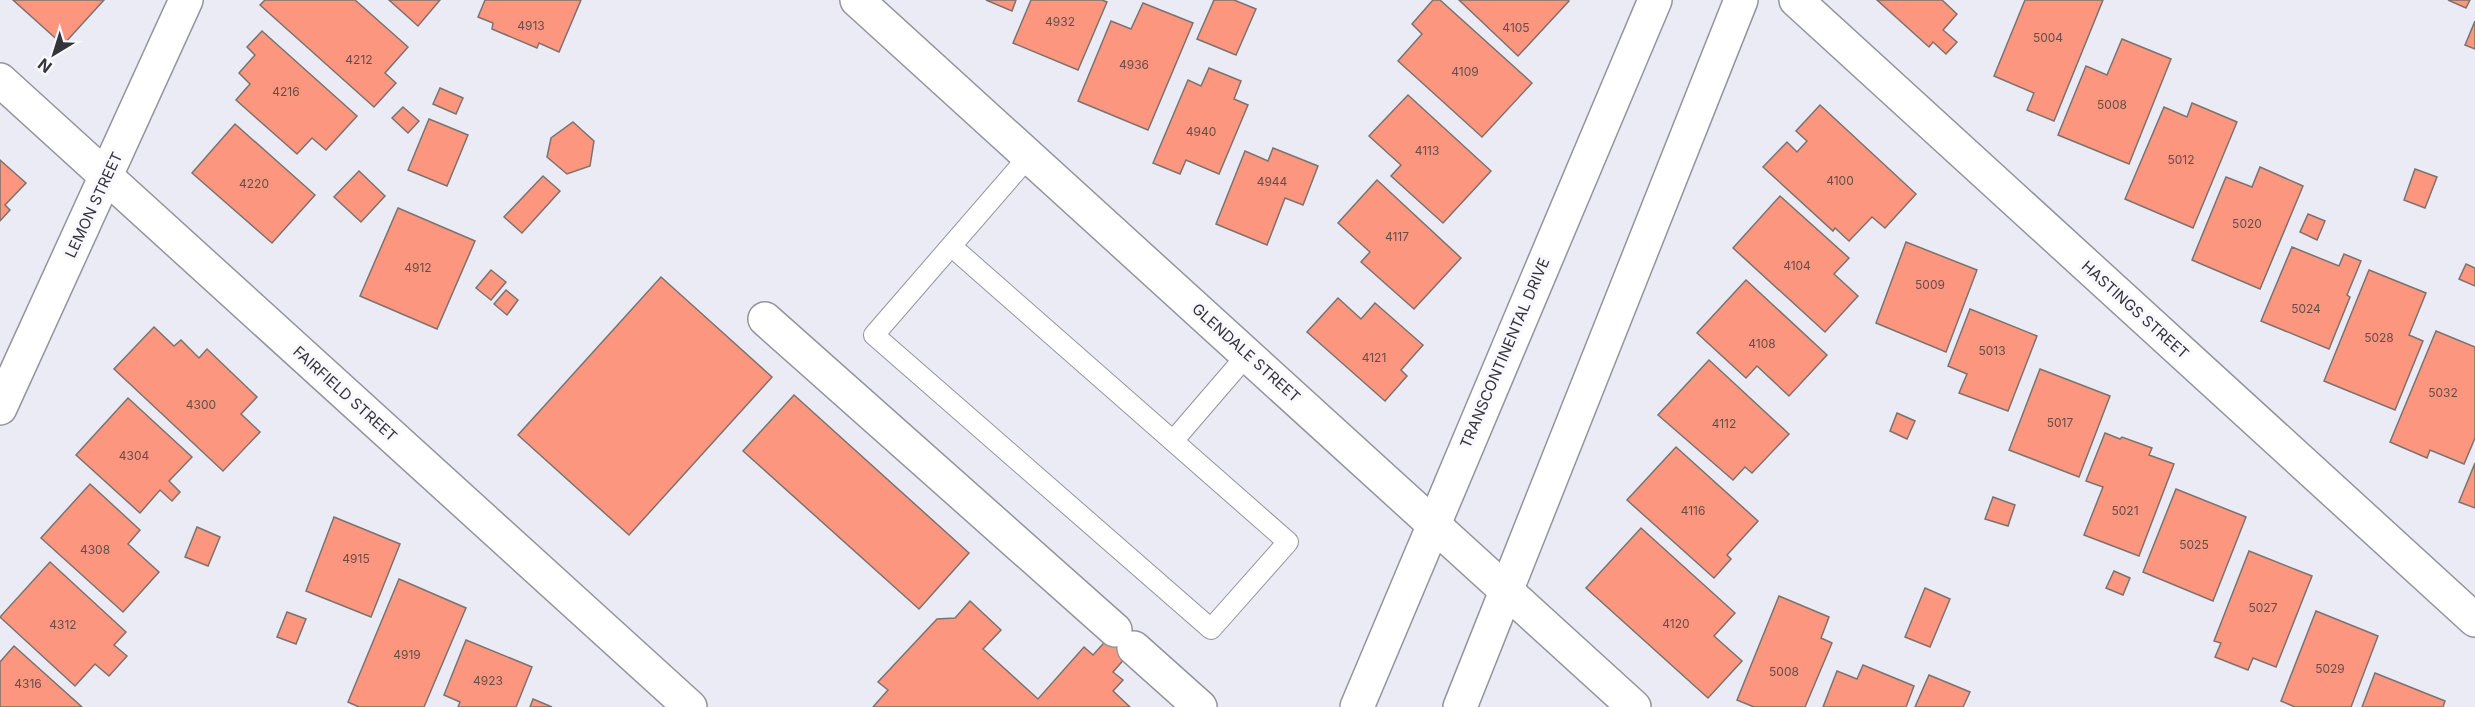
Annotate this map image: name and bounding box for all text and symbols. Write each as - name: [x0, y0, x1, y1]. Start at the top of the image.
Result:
- house number: 4932: [1045, 14, 1075, 29]
- house number: 4913: [517, 18, 545, 33]
- house number: 4105: [1502, 20, 1530, 35]
- north arrow: [24, 24, 84, 84]
- house number: 5004: [2033, 30, 2063, 45]
- house number: 4212: [345, 52, 373, 67]
- text: N: [34, 54, 56, 77]
- house number: 4936: [1119, 57, 1149, 72]
- house number: 4109: [1451, 64, 1479, 79]
- house number: 4216: [272, 84, 300, 99]
- house number: 5008: [2097, 97, 2127, 112]
- house number: 4940: [1186, 124, 1216, 139]
- house number: 4113: [1415, 143, 1439, 158]
- street label: LEMON STREET: [61, 149, 126, 261]
- house number: 5012: [2167, 152, 2195, 167]
- house number: 4100: [1826, 173, 1854, 188]
- house number: 4944: [1257, 174, 1288, 189]
- house number: 4220: [239, 176, 269, 191]
- house number: 5020: [2232, 216, 2262, 231]
- house number: 4117: [1385, 229, 1409, 244]
- street label: TRANSCONTINENTAL DRIVE: [1456, 255, 1553, 451]
- street label: HASTINGS STREET: [2078, 256, 2193, 363]
- house number: 4104: [1783, 258, 1811, 273]
- house number: 4912: [404, 260, 432, 275]
- house number: 5009: [1915, 277, 1945, 292]
- street label: GLENDALE STREET: [1188, 299, 1304, 406]
- house number: 5024: [2291, 301, 2321, 316]
- house number: 5028: [2364, 330, 2394, 345]
- house number: 4108: [1748, 336, 1776, 351]
- street label: FAIRFIELD STREET: [289, 342, 401, 445]
- house number: 5013: [1978, 343, 2006, 358]
- house number: 4121: [1362, 350, 1386, 365]
- house number: 5032: [2428, 385, 2458, 400]
- house number: 4300: [186, 397, 216, 412]
- house number: 5017: [2047, 415, 2073, 430]
- house number: 4112: [1712, 416, 1736, 431]
- house number: 4304: [119, 448, 149, 463]
- house number: 4116: [1681, 503, 1705, 518]
- house number: 5021: [2111, 503, 2139, 518]
- house number: 5025: [2179, 537, 2209, 552]
- house number: 4308: [80, 542, 110, 557]
- house number: 4915: [342, 551, 370, 566]
- house number: 5027: [2249, 600, 2278, 615]
- house number: 4120: [1662, 616, 1690, 631]
- house number: 4312: [49, 617, 77, 632]
- house number: 4919: [393, 647, 421, 662]
- house number: 5029: [2315, 661, 2345, 676]
- house number: 5008: [1769, 664, 1799, 679]
- house number: 4923: [473, 673, 503, 688]
- house number: 4316: [14, 676, 42, 691]

